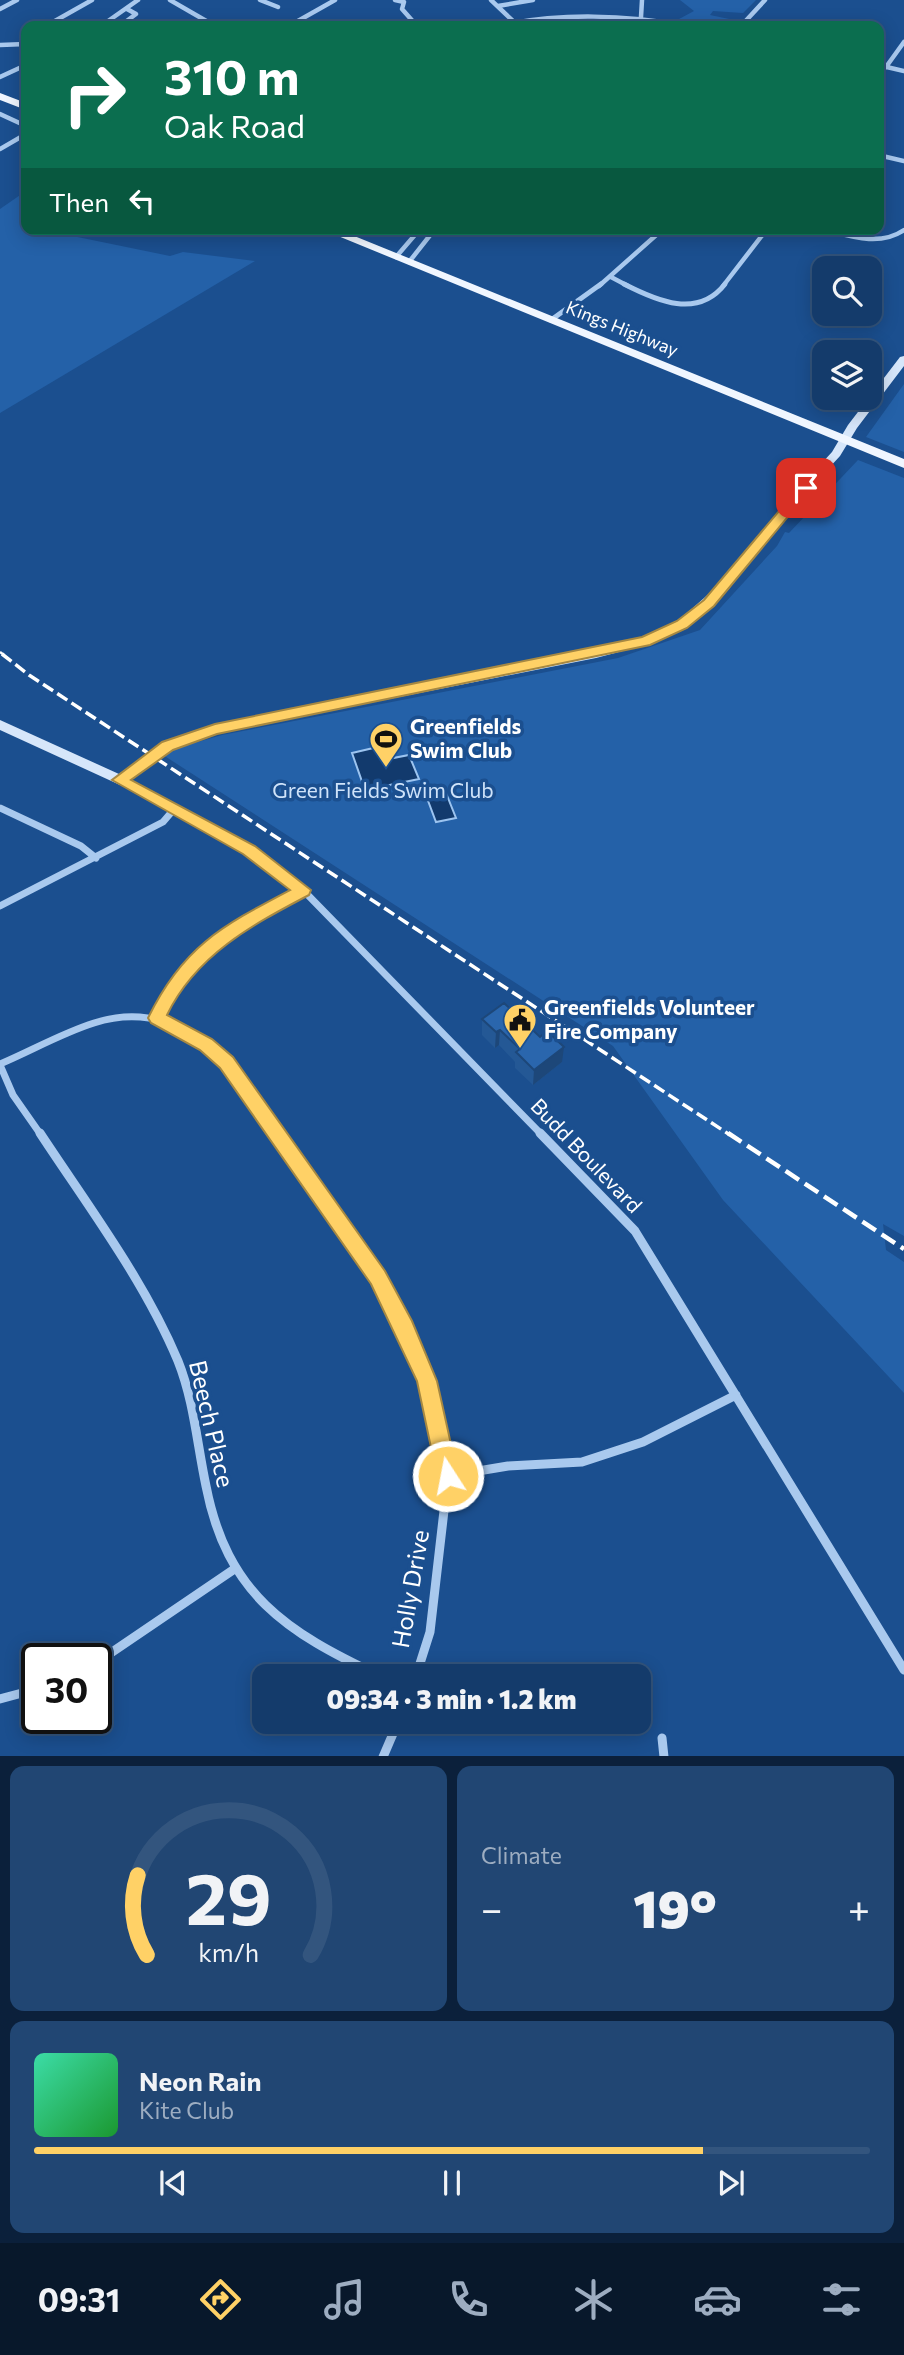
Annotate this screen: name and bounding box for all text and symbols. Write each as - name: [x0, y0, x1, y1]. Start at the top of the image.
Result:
- text: 310 m: [164, 45, 299, 105]
- icon: right: [49, 49, 140, 140]
- text: Oak Road: [164, 105, 305, 145]
- icon: left: [123, 182, 161, 220]
- text: Then: [49, 186, 109, 217]
- map controls: [812, 256, 882, 410]
- button: search: [812, 256, 882, 326]
- street label: Kings Highway: [563, 296, 682, 361]
- button: layers: [812, 340, 882, 410]
- pin: [776, 458, 836, 518]
- icon: arrive: [787, 469, 825, 507]
- place label: Greenfields Swim Club: [410, 713, 521, 762]
- sports icon: Greenfields Swim Club: [367, 720, 405, 769]
- park label: Green Fields Swim Club: [272, 777, 494, 802]
- place label: Greenfields Volunteer Fire Company: [544, 994, 755, 1043]
- public building icon: Greenfields Volunteer Fire Company: [501, 1001, 539, 1050]
- street label: Budd Boulevard: [526, 1093, 648, 1217]
- street label: Beech Place: [184, 1357, 241, 1490]
- position arrow: [411, 1439, 485, 1513]
- street label: Holly Drive: [385, 1527, 434, 1650]
- speed limit sign: 30: [21, 1643, 112, 1734]
- text: 09:34 · 3 min · 1.2 km: [327, 1683, 576, 1714]
- text: Climate: [481, 1841, 562, 1869]
- text: 29: [186, 1851, 271, 1940]
- text: 19°: [633, 1875, 717, 1939]
- text: −: [481, 1884, 503, 1931]
- text: +: [848, 1884, 870, 1931]
- text: km/h: [198, 1936, 259, 1966]
- text: Neon Rain: [139, 2065, 262, 2096]
- text: Kite Club: [139, 2096, 234, 2124]
- icon: previous: [154, 2164, 192, 2202]
- icon: pause: [433, 2164, 471, 2202]
- icon: next: [712, 2164, 750, 2202]
- icon: directions: [196, 2275, 245, 2324]
- icon: music: [320, 2275, 369, 2324]
- icon: phone: [444, 2275, 493, 2324]
- icon: climate: [569, 2275, 618, 2324]
- icon: car: [693, 2275, 742, 2324]
- icon: filters: [817, 2275, 866, 2324]
- text: 09:31: [38, 2279, 120, 2319]

